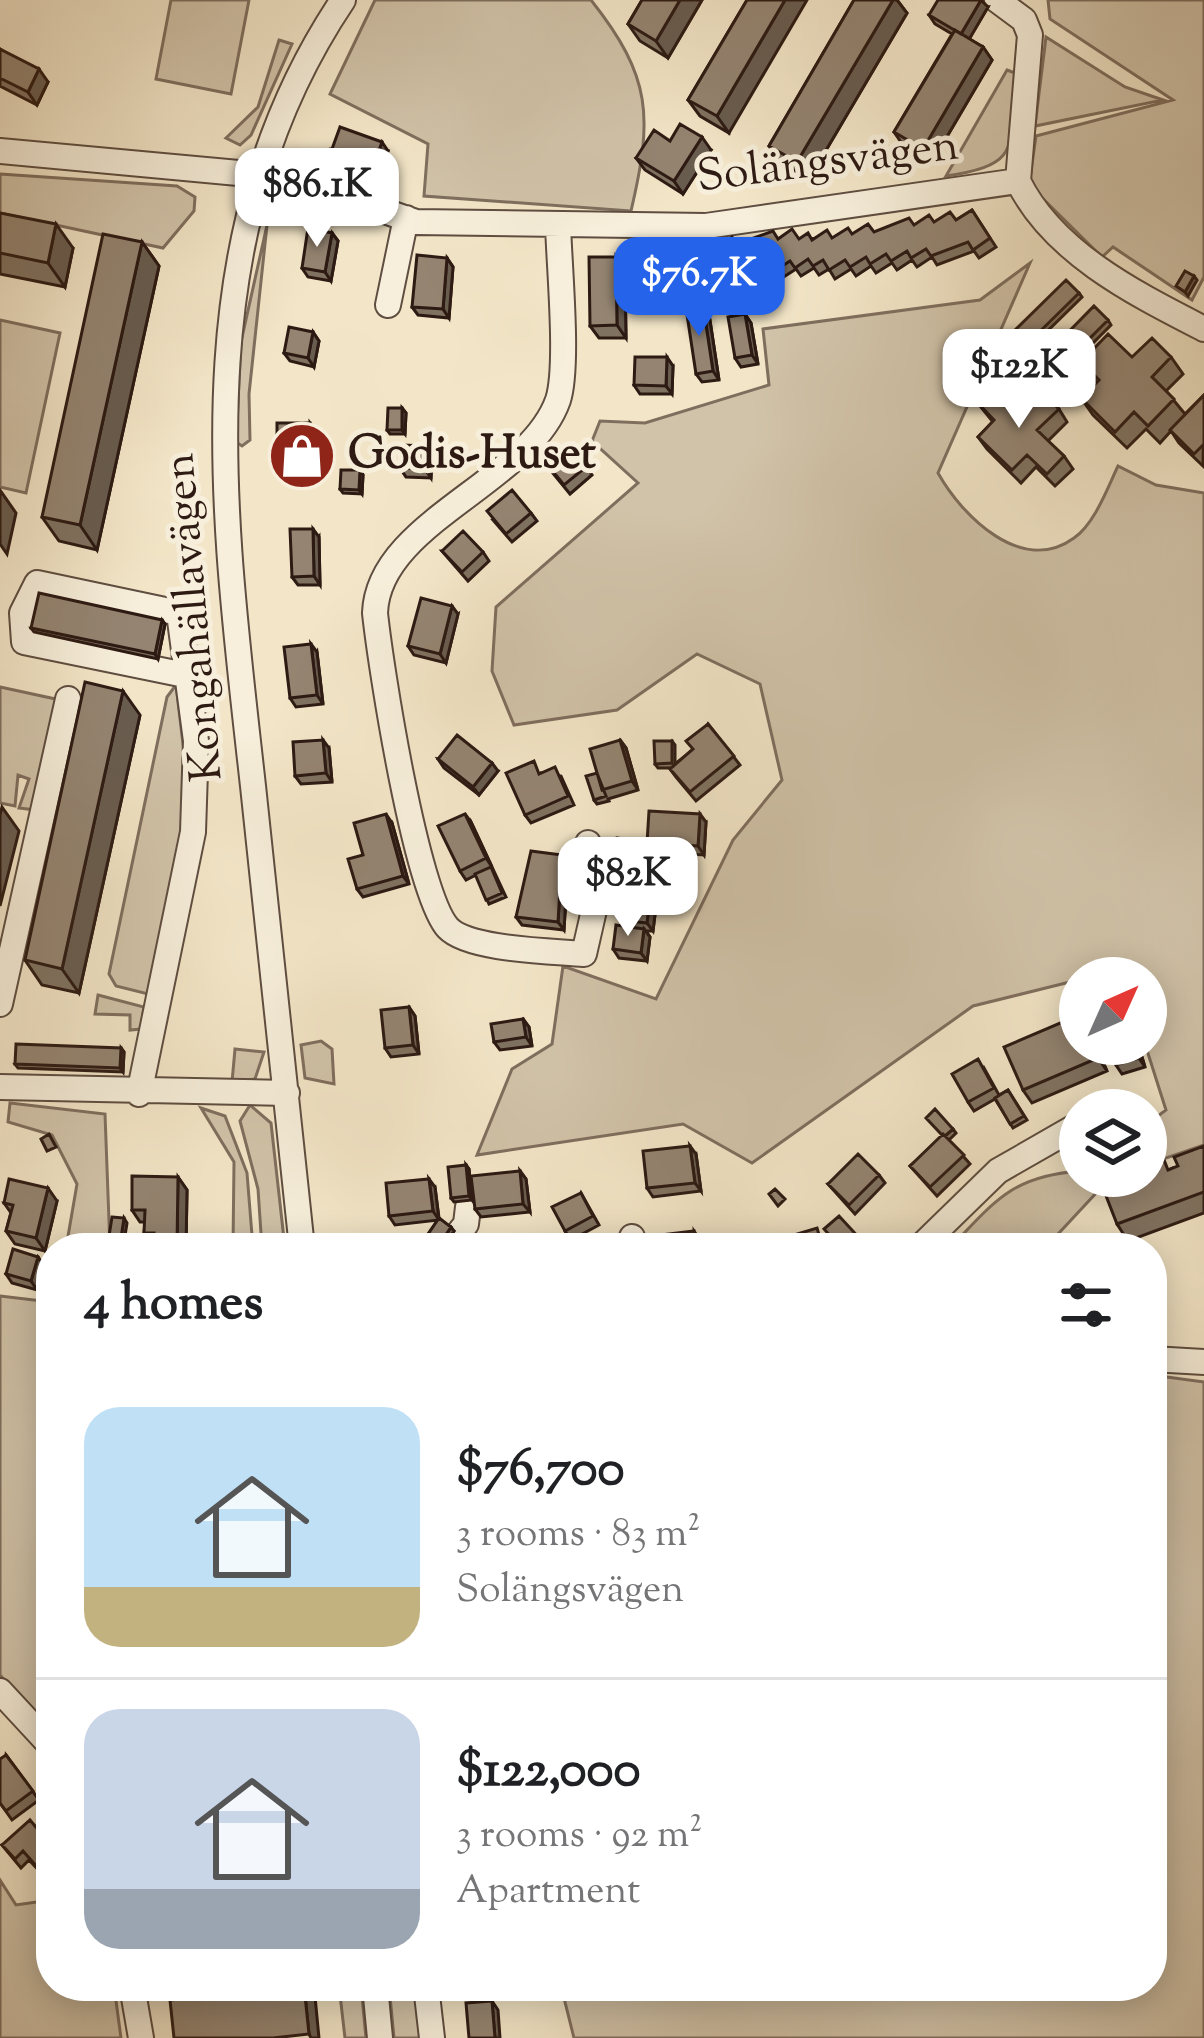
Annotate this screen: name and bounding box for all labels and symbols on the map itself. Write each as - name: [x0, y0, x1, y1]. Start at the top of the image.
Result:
- street label: Solängsvägen: [693, 116, 963, 212]
- pin: $86.1K: [219, 148, 415, 250]
- pin: $76.7K: [601, 237, 797, 339]
- pin: $122K: [935, 329, 1103, 431]
- shop icon: Godis-Huset: [267, 421, 337, 491]
- place label: Godis-Huset: [348, 424, 597, 489]
- street label: Kongahällavägen: [149, 450, 243, 784]
- pin: $82K: [557, 837, 699, 939]
- north arrow: [1059, 957, 1167, 1065]

